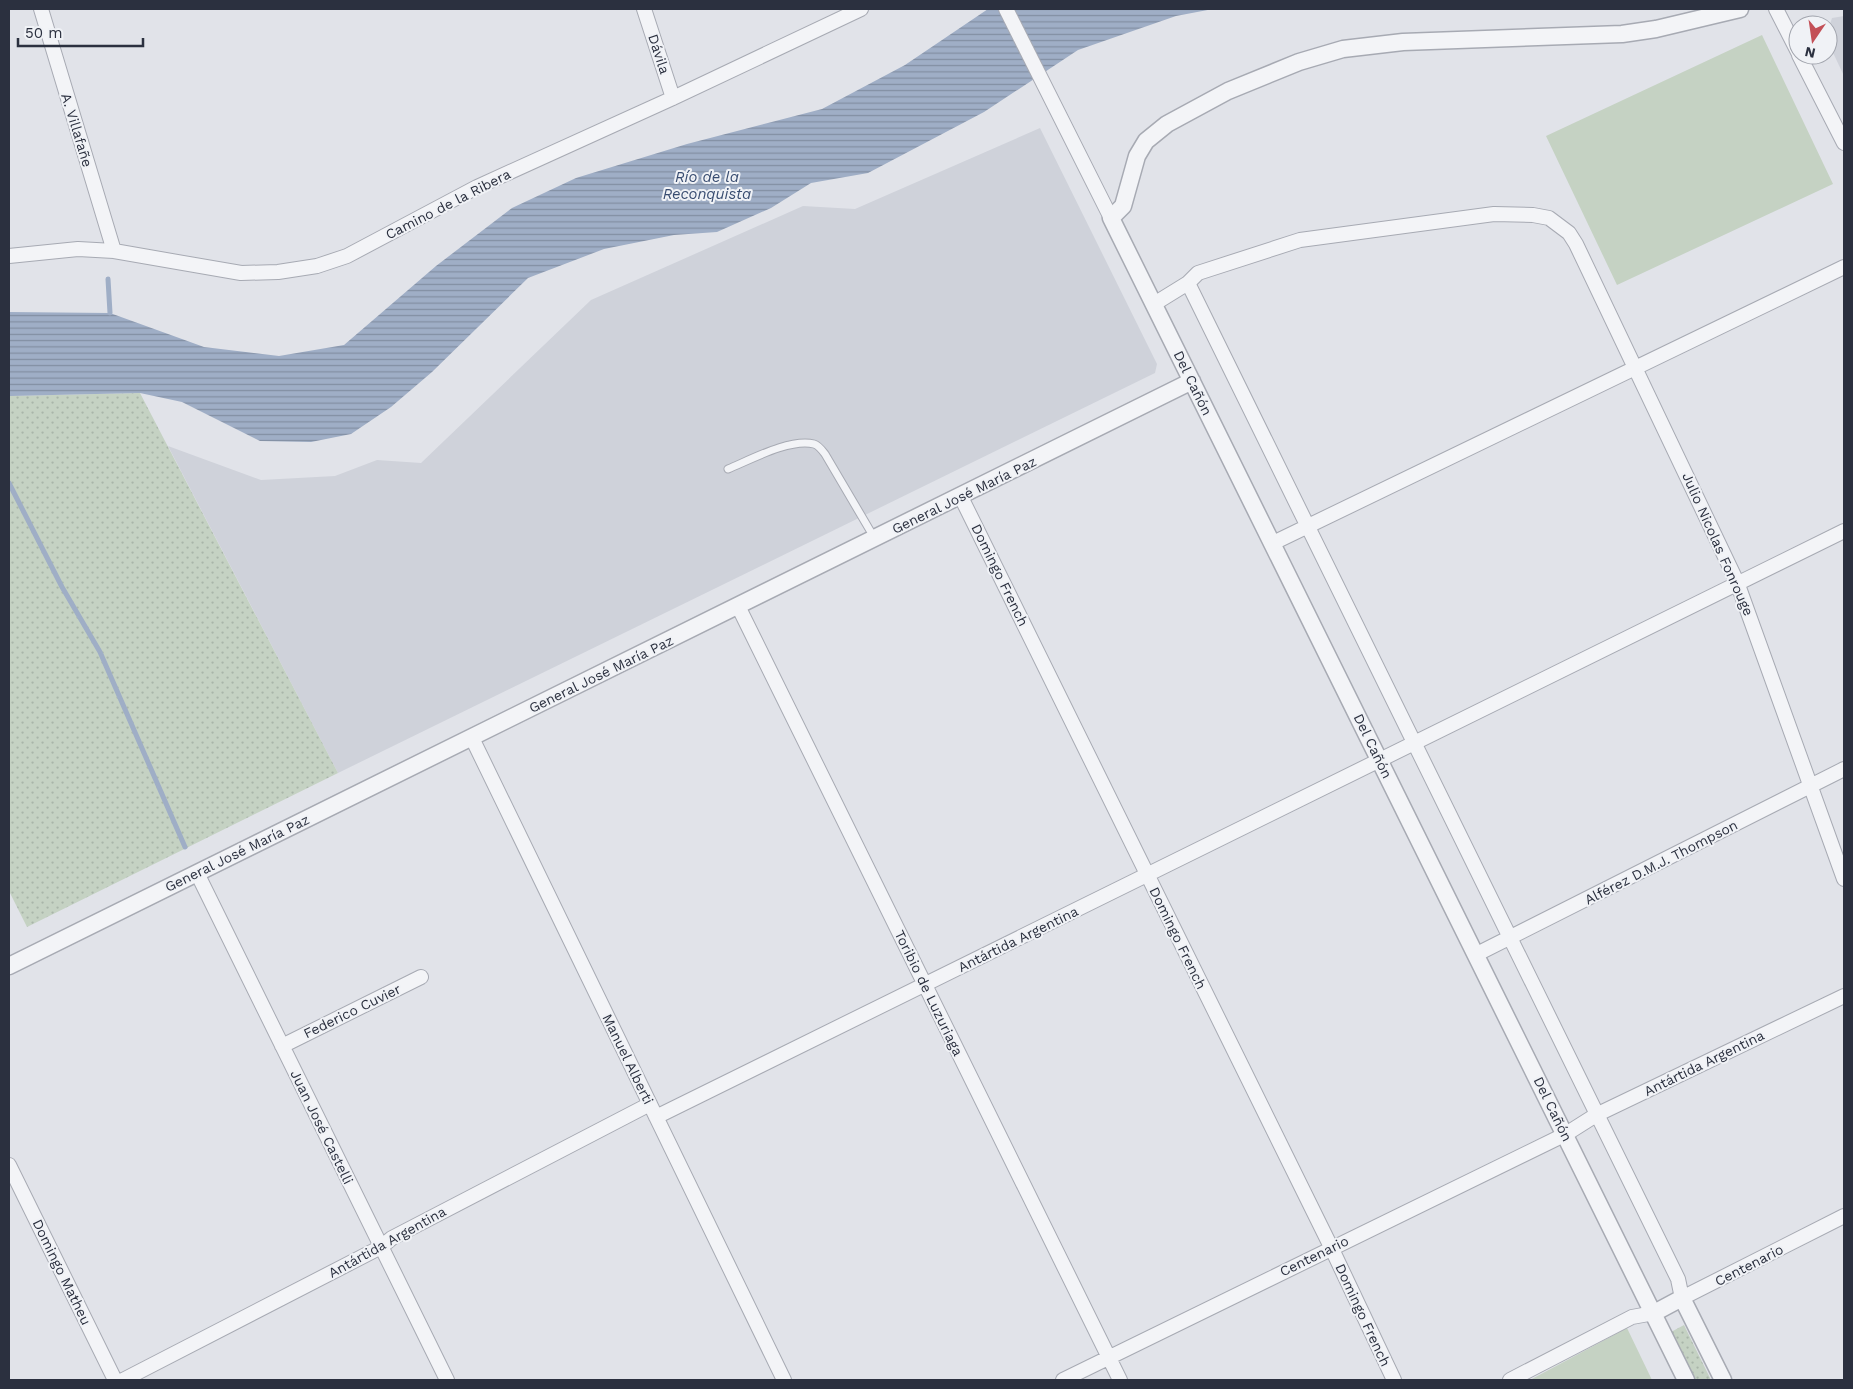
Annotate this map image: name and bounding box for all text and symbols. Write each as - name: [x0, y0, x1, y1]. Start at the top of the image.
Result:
- scale bar: [18, 15, 142, 47]
- north arrow: [1788, 15, 1838, 65]
- text: 50 m: [25, 24, 62, 42]
- street label: Dávila: [645, 32, 673, 76]
- text: N: [1803, 44, 1817, 62]
- street label: A. Villafañe: [58, 91, 96, 169]
- street label: Camino de la Ribera: [383, 166, 513, 242]
- water label: Río de la Reconquista: [663, 168, 751, 203]
- street label: Del Cañón: [1170, 348, 1216, 418]
- street label: General José María Paz: [889, 453, 1039, 537]
- street label: Julio Nicolas Fonrouge: [1679, 470, 1757, 618]
- street label: Domingo French: [968, 521, 1032, 629]
- street label: General José María Paz: [526, 632, 676, 716]
- street label: Del Cañón: [1350, 711, 1396, 781]
- street label: General José María Paz: [162, 811, 312, 895]
- street label: Alférez D.M.J. Thompson: [1582, 816, 1740, 908]
- street label: Domingo French: [1146, 884, 1210, 992]
- street label: Antártida Argentina: [955, 903, 1081, 975]
- street label: Toribio de Luzuriaga: [892, 928, 966, 1058]
- street label: Federico Cuvier: [301, 980, 403, 1041]
- street label: Manuel Alberti: [599, 1011, 657, 1107]
- street label: Antártida Argentina: [1641, 1027, 1767, 1099]
- street label: Juan José Castelli: [287, 1067, 357, 1187]
- street label: Del Cañón: [1530, 1074, 1576, 1144]
- street label: Antártida Argentina: [325, 1203, 449, 1281]
- street label: Domingo Matheu: [29, 1217, 95, 1327]
- street label: Centenario: [1277, 1232, 1351, 1280]
- street label: Centenario: [1712, 1241, 1786, 1289]
- street label: Domingo French: [1332, 1261, 1394, 1369]

